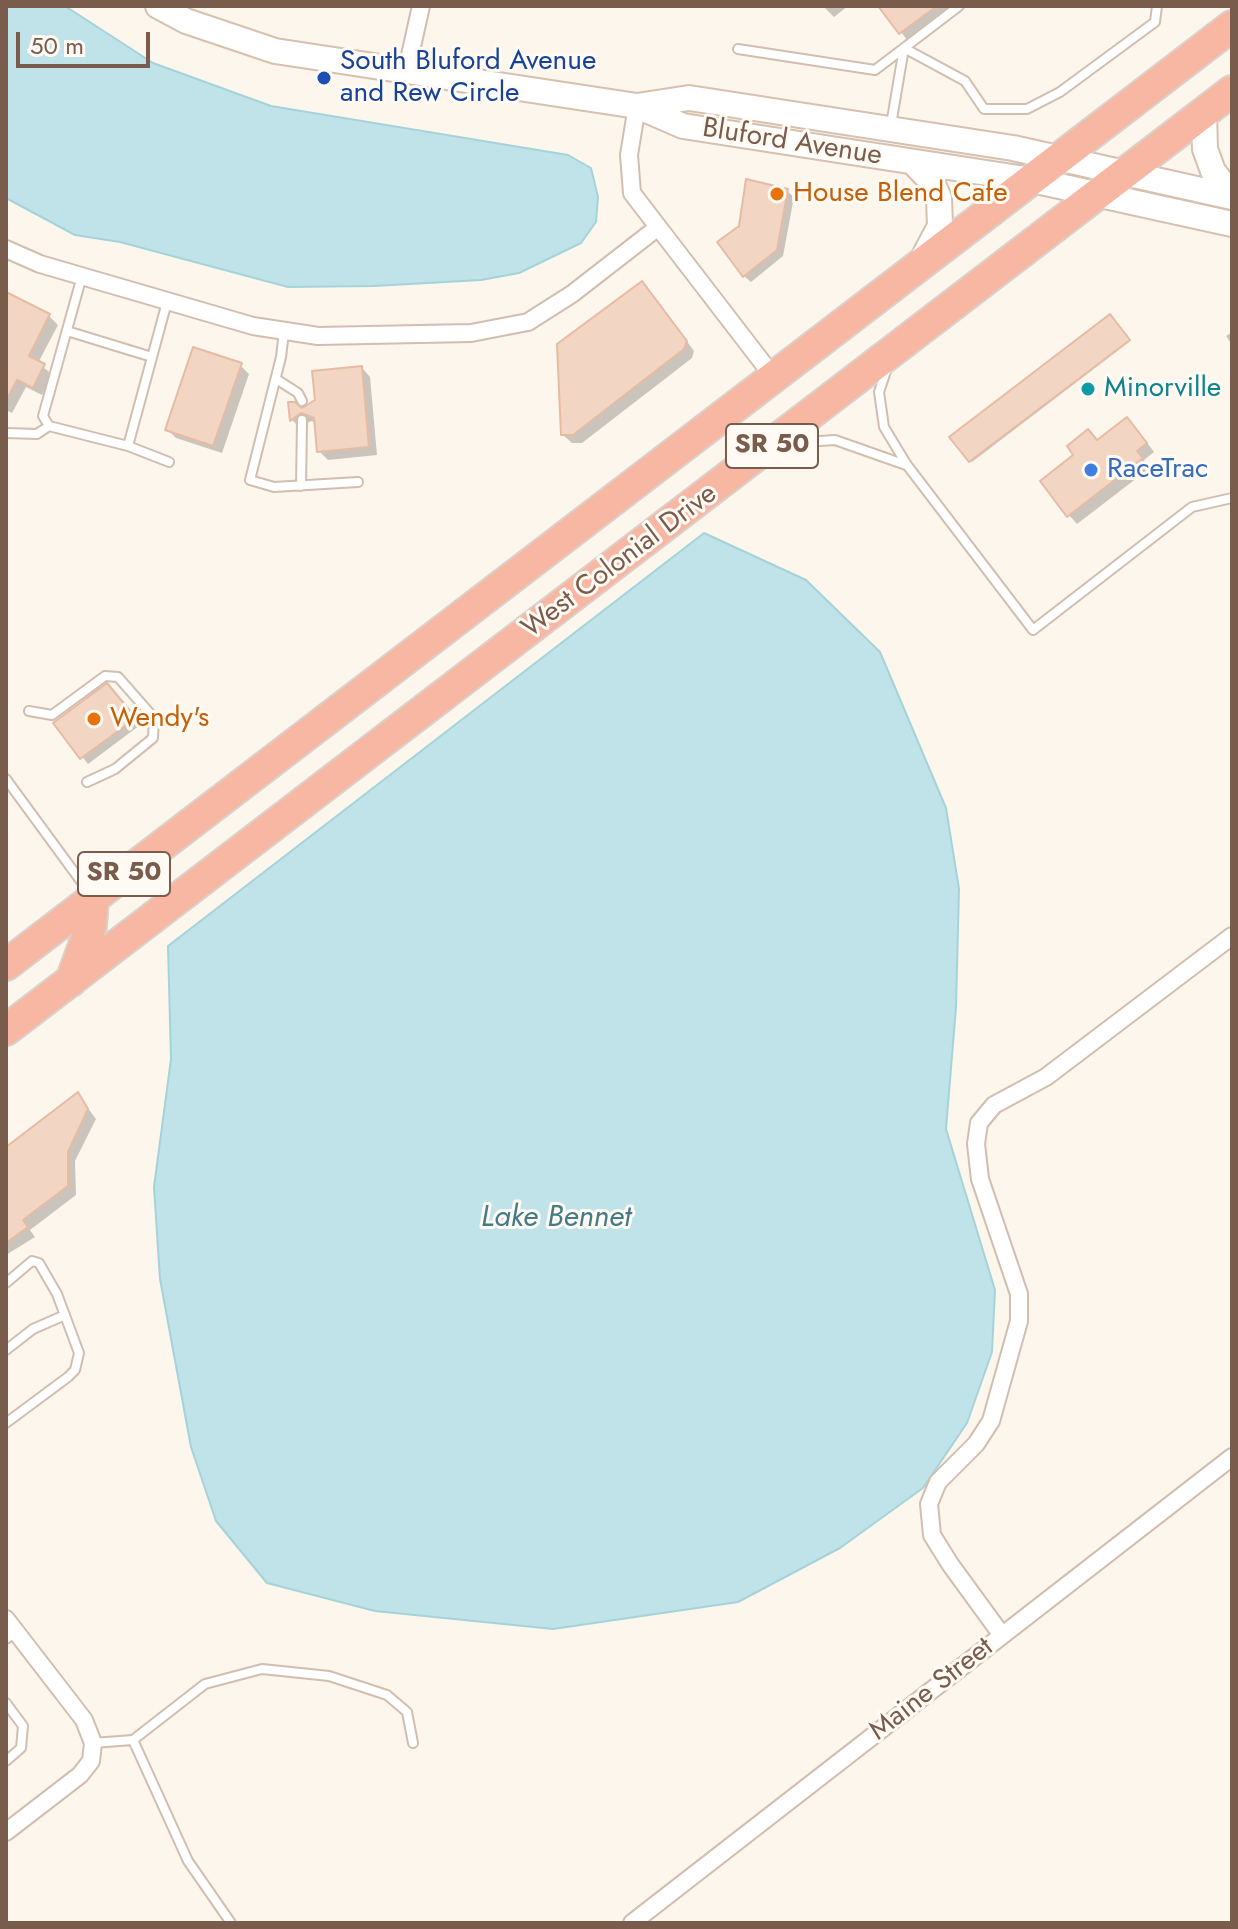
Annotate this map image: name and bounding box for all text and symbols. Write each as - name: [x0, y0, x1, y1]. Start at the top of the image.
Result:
- scale bar: [20, 16, 154, 66]
- text: 50 m: [30, 28, 84, 63]
- place label: South Bluford Avenue and Rew Circle: [340, 45, 596, 111]
- marker: South Bluford Avenue and Rew Circle: [315, 69, 333, 87]
- street label: Bluford Avenue: [700, 112, 884, 174]
- place label: House Blend Cafe: [793, 177, 1008, 211]
- marker: House Blend Cafe: [768, 185, 786, 203]
- place label: Minorville: [1104, 372, 1221, 406]
- marker: Minorville: [1079, 380, 1097, 398]
- road number: SR 50: [726, 424, 818, 468]
- place label: RaceTrac: [1107, 453, 1208, 487]
- marker: RaceTrac: [1082, 461, 1100, 479]
- street label: West Colonial Drive: [516, 478, 724, 646]
- place label: Wendy's: [110, 702, 209, 736]
- marker: Wendy's: [85, 710, 103, 728]
- road number: SR 50: [78, 852, 170, 896]
- water label: Lake Bennet: [481, 1201, 631, 1237]
- street label: Maine Street: [863, 1631, 1001, 1749]

